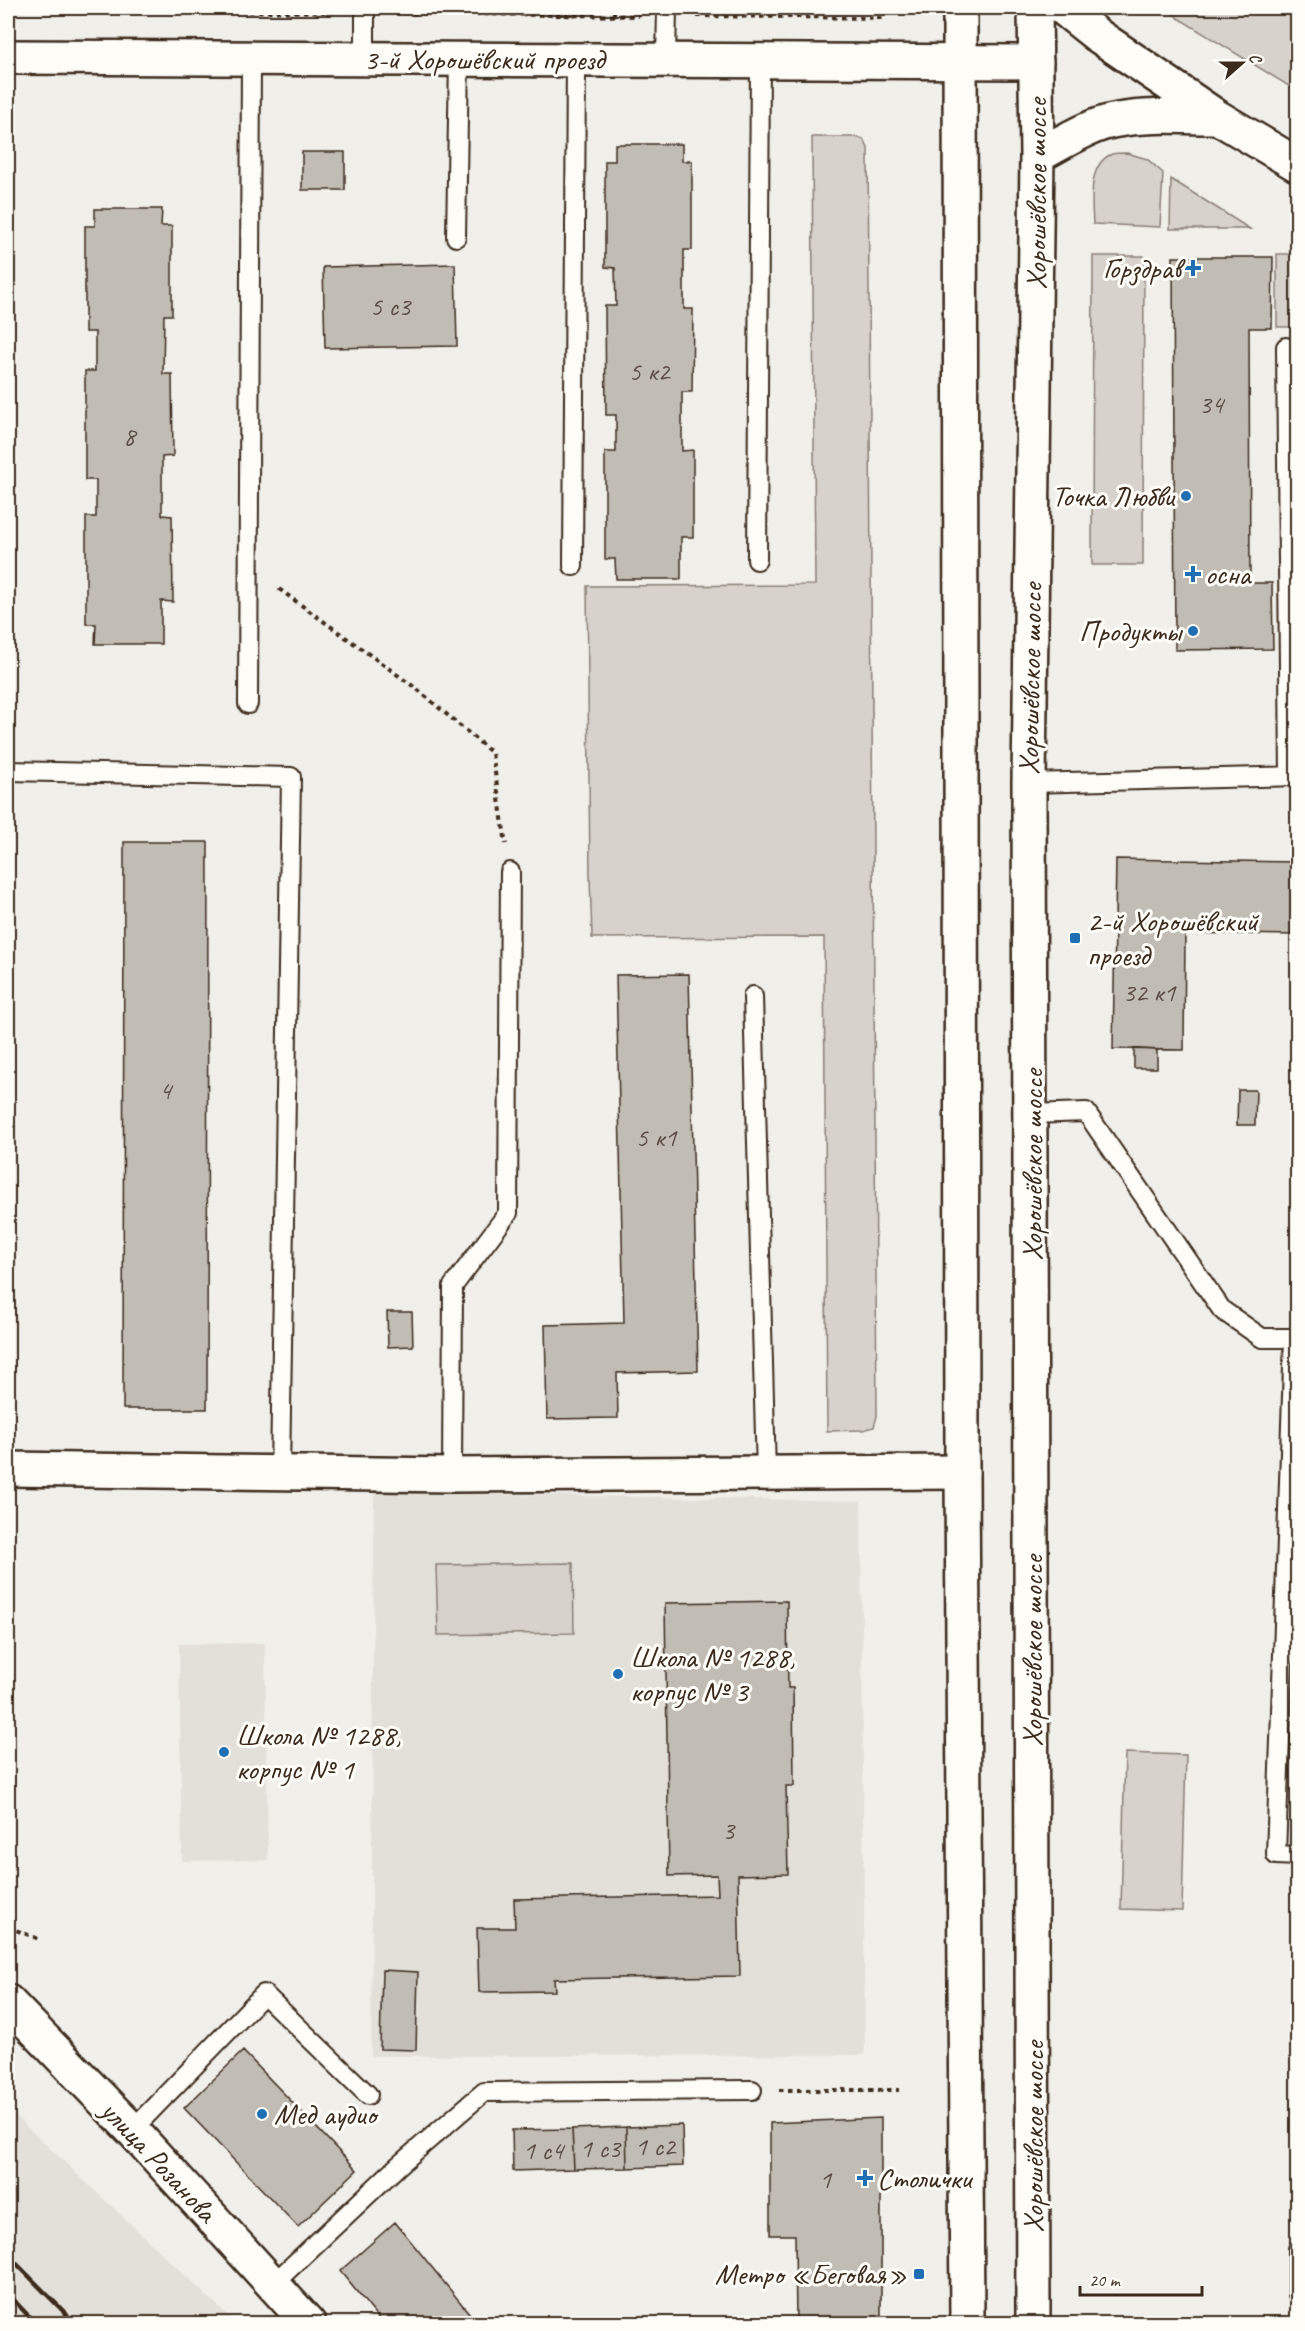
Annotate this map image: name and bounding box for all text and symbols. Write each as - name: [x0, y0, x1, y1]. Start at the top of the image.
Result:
- north arrow: [1212, 33, 1272, 93]
- street label: 3-й Хорошёвский проезд: [364, 40, 607, 78]
- text: С: [1244, 51, 1267, 67]
- street label: Хорошёвское шоссе: [1017, 96, 1055, 290]
- place label: Горздрав: [1103, 249, 1186, 287]
- marker: Горздрав: [1186, 261, 1200, 275]
- house number: 5 с3: [370, 289, 412, 323]
- house number: 5 к2: [629, 354, 671, 388]
- house number: 34: [1199, 387, 1226, 421]
- house number: 8: [123, 419, 138, 453]
- place label: Точка Любви: [1052, 477, 1176, 515]
- marker: Точка Любви: [1179, 489, 1193, 503]
- place label: осна: [1205, 555, 1252, 593]
- marker: осна: [1186, 567, 1200, 581]
- street label: Хорошёвское шоссе: [1009, 581, 1051, 775]
- place label: Продукты: [1079, 612, 1183, 650]
- marker: Продукты: [1186, 624, 1200, 638]
- place label: 2-й Хорошёвский проезд: [1087, 902, 1259, 974]
- marker: 2-й Хорошёвский проезд: [1068, 931, 1082, 945]
- house number: 32 к1: [1123, 975, 1177, 1009]
- street label: Хорошёвское шоссе: [1013, 1067, 1051, 1261]
- house number: 4: [159, 1073, 174, 1107]
- house number: 5 к1: [636, 1120, 678, 1154]
- street label: Хорошёвское шоссе: [1013, 1553, 1051, 1747]
- place label: Школа № 1288, корпус № 3: [630, 1638, 795, 1710]
- marker: Школа № 1288, корпус № 3: [611, 1667, 625, 1681]
- place label: Школа № 1288, корпус № 1: [236, 1716, 401, 1788]
- marker: Школа № 1288, корпус № 1: [217, 1745, 231, 1759]
- house number: 3: [722, 1813, 736, 1847]
- street label: Хорошёвское шоссе: [1014, 2039, 1052, 2233]
- street label: улица Розанова: [91, 2090, 227, 2232]
- place label: Мед аудио: [274, 2095, 379, 2133]
- marker: Мед аудио: [255, 2107, 269, 2121]
- house number: 1 c2: [635, 2129, 677, 2163]
- house number: 1 с3: [580, 2131, 622, 2165]
- house number: 1 с4: [523, 2133, 566, 2167]
- place label: Столички: [877, 2159, 973, 2197]
- house number: 1: [819, 2162, 833, 2196]
- marker: Столички: [858, 2171, 872, 2185]
- place label: Метро «Беговая»: [715, 2255, 907, 2293]
- scale bar: [1080, 2259, 1202, 2297]
- marker: Метро «Беговая»: [912, 2267, 926, 2281]
- text: 20 m: [1089, 2269, 1122, 2291]

